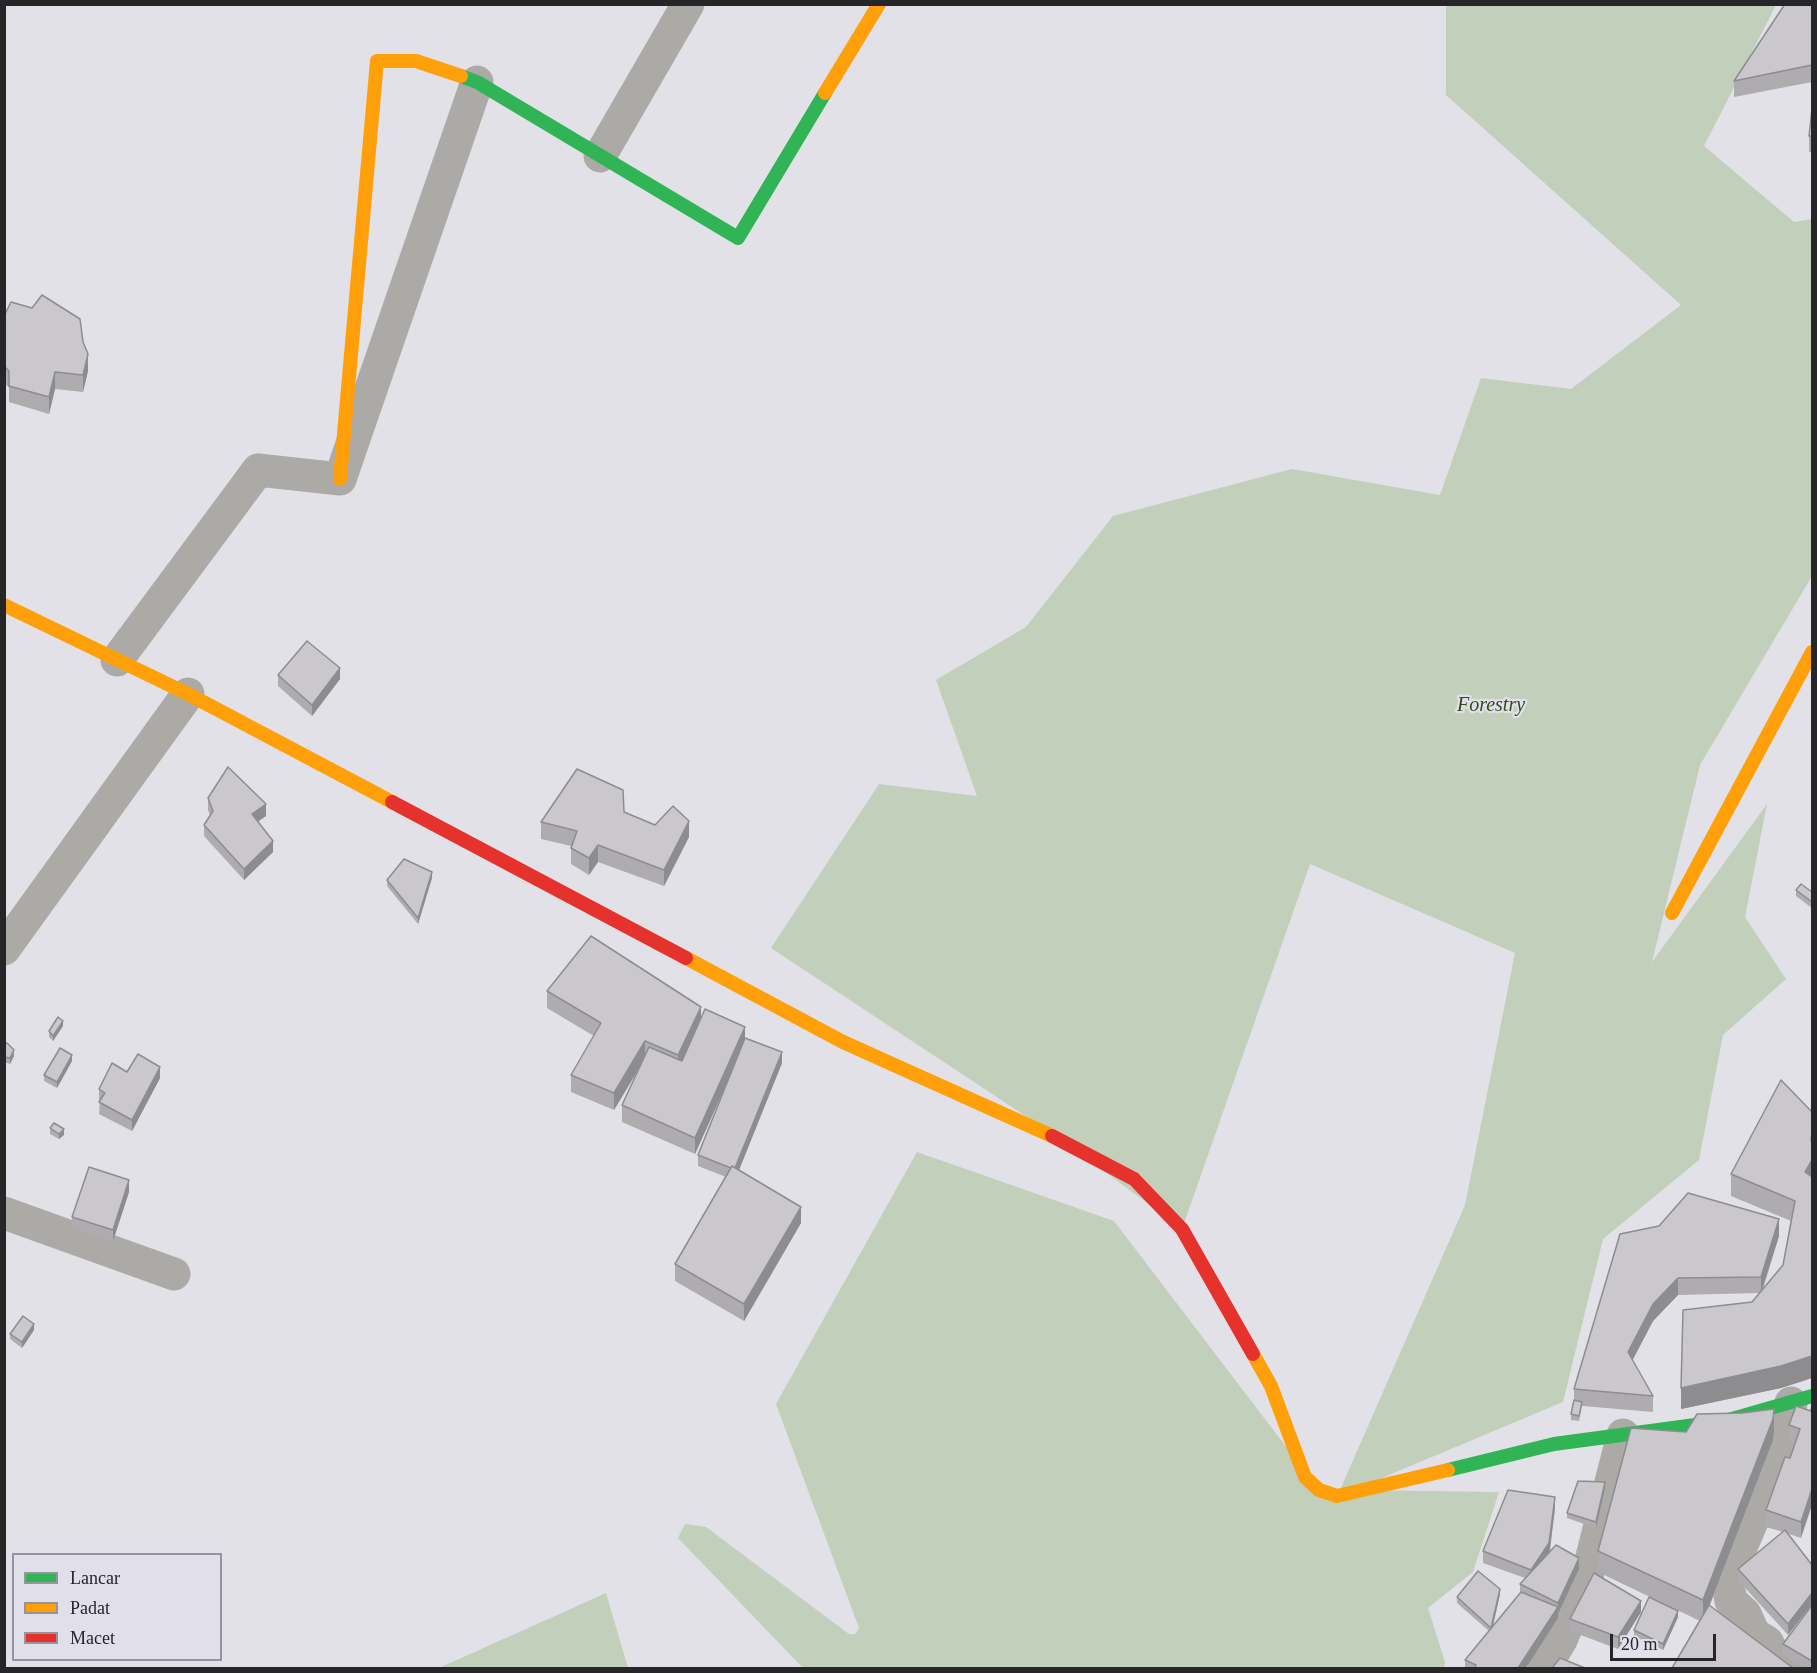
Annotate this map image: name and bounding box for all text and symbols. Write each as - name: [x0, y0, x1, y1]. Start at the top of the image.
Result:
- park label: Forestry: [1457, 694, 1525, 718]
- legend: [12, 1553, 222, 1661]
- text: Lancar: [70, 1568, 120, 1588]
- text: Padat: [70, 1598, 110, 1618]
- scale bar: [1613, 1622, 1720, 1660]
- text: Macet: [70, 1628, 115, 1648]
- text: 20 m: [1621, 1634, 1658, 1654]

